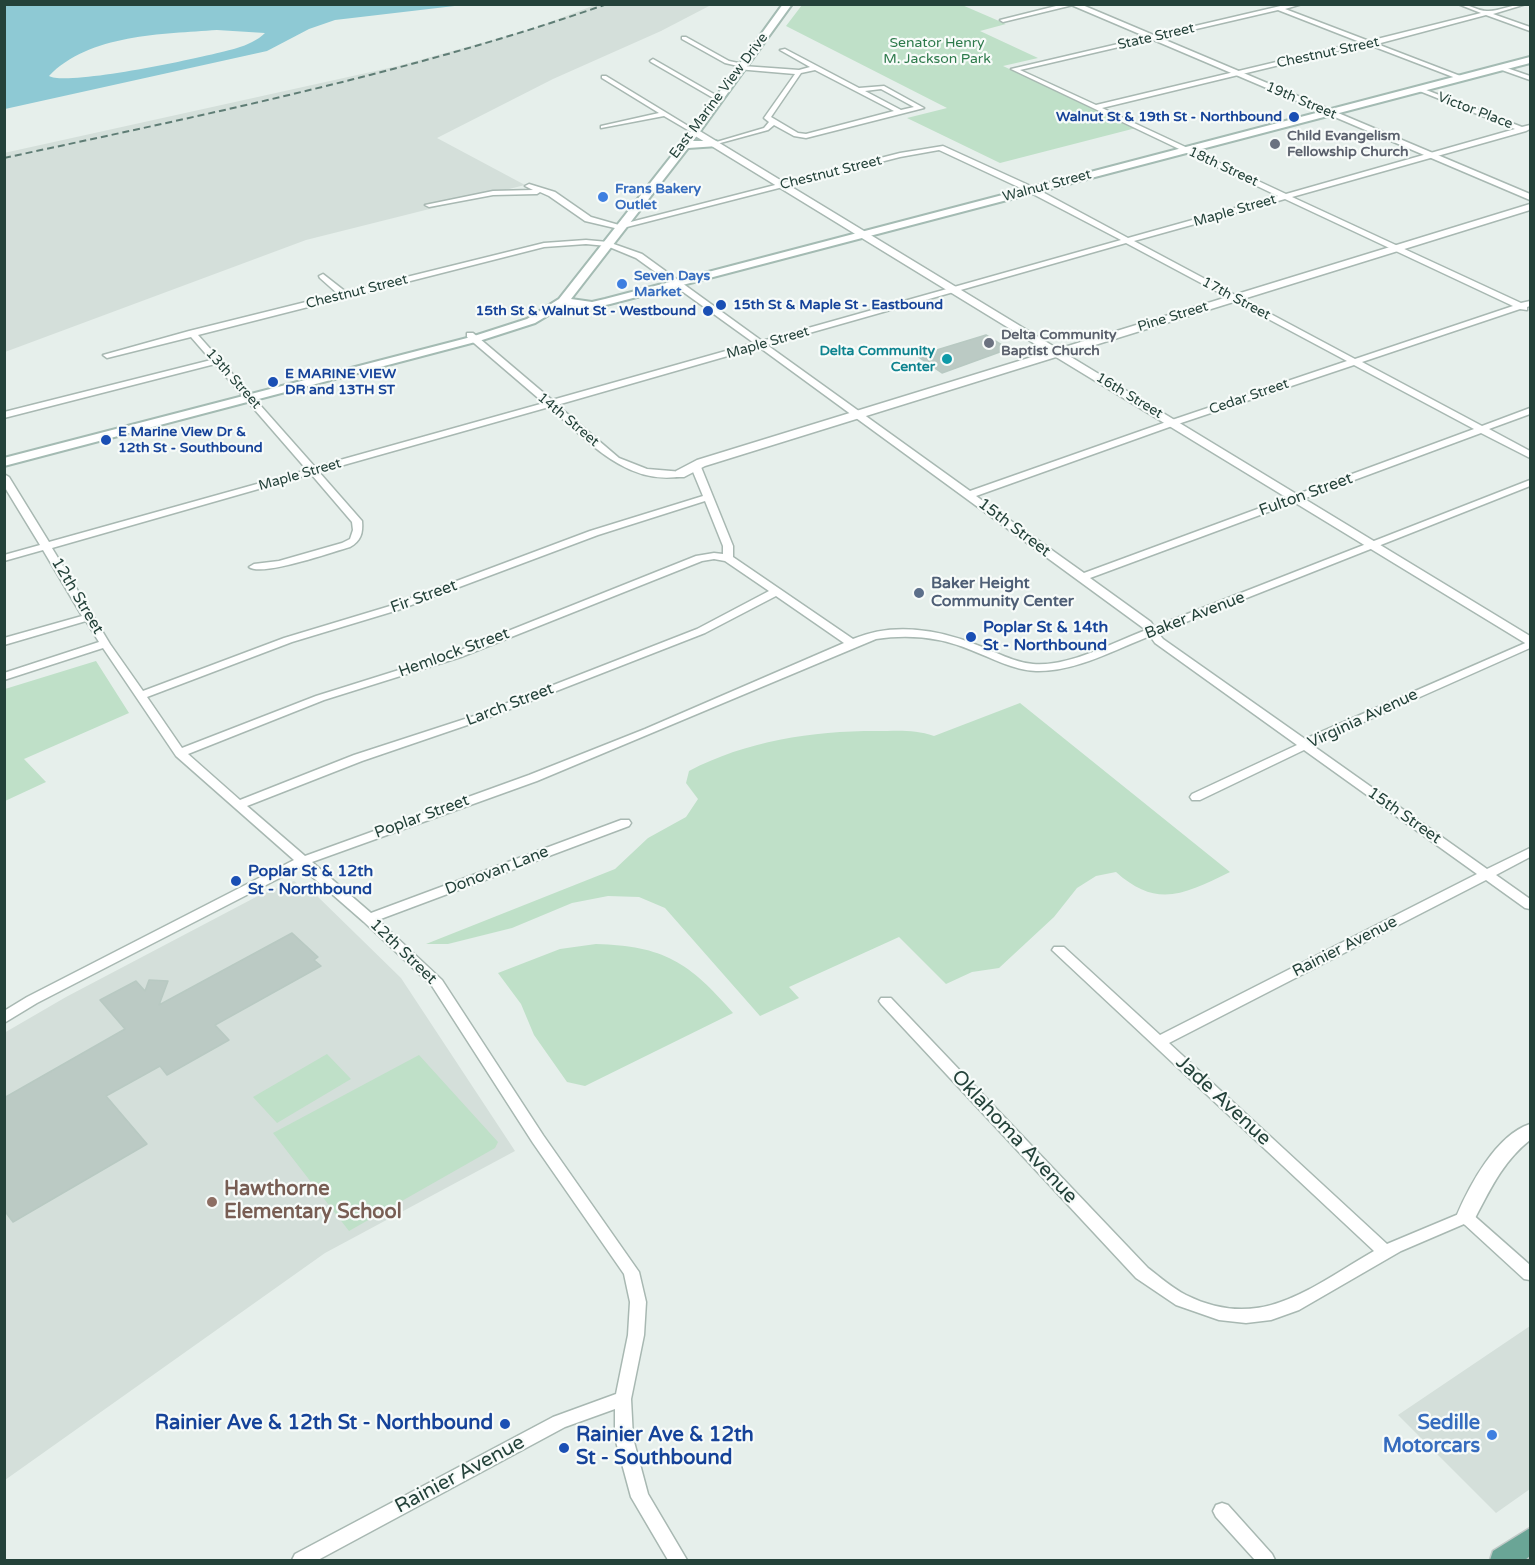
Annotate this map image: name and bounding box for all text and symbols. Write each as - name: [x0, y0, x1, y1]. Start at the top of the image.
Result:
- street label: State Street: [1116, 20, 1196, 54]
- street label: East Marine View Drive: [666, 30, 772, 162]
- street label: Chestnut Street: [1275, 34, 1381, 72]
- park label: Senator Henry M. Jackson Park: [883, 35, 991, 68]
- street label: 19th Street: [1263, 79, 1339, 123]
- street label: Victor Place: [1435, 89, 1515, 133]
- place label: Walnut St & 19th St - Northbound: [1056, 109, 1282, 125]
- marker: Walnut St & 19th St - Northbound: [1287, 110, 1301, 124]
- place label: Child Evangelism Fellowship Church: [1287, 128, 1408, 160]
- marker: Child Evangelism Fellowship Church: [1268, 137, 1282, 151]
- street label: 18th Street: [1185, 144, 1261, 190]
- street label: Chestnut Street: [778, 152, 884, 194]
- street label: Walnut Street: [1001, 166, 1093, 206]
- place label: Frans Bakery Outlet: [615, 181, 701, 214]
- marker: Frans Bakery Outlet: [596, 190, 610, 204]
- street label: Maple Street: [1192, 191, 1278, 231]
- place label: Seven Days Market: [634, 268, 710, 300]
- street label: Chestnut Street: [304, 271, 410, 313]
- street label: 17th Street: [1199, 274, 1273, 324]
- marker: Seven Days Market: [615, 277, 629, 291]
- place label: 15th St & Maple St - Eastbound: [733, 297, 943, 313]
- marker: 15th St & Maple St - Eastbound: [714, 298, 728, 312]
- street label: Pine Street: [1136, 298, 1210, 336]
- place label: 15th St & Walnut St - Westbound: [475, 303, 696, 319]
- marker: 15th St & Walnut St - Westbound: [701, 304, 715, 318]
- street label: Maple Street: [725, 323, 811, 363]
- place label: Delta Community Baptist Church: [1001, 327, 1117, 360]
- marker: Delta Community Baptist Church: [982, 336, 996, 350]
- place label: Delta Community Center: [819, 343, 935, 376]
- street label: 13th Street: [202, 345, 264, 413]
- marker: Delta Community Center: [940, 352, 954, 366]
- place label: E MARINE VIEW DR and 13TH ST: [285, 366, 396, 398]
- street label: 16th Street: [1092, 369, 1166, 423]
- marker: E MARINE VIEW DR and 13TH ST: [266, 375, 280, 389]
- street label: Cedar Street: [1207, 376, 1291, 418]
- street label: 14th Street: [534, 389, 602, 451]
- place label: E Marine View Dr & 12th St - Southbound: [118, 424, 263, 456]
- marker: E Marine View Dr & 12th St - Southbound: [99, 433, 113, 447]
- street label: Maple Street: [257, 455, 343, 495]
- street label: Fulton Street: [1257, 469, 1355, 521]
- street label: 15th Street: [974, 495, 1054, 561]
- street label: 12th Street: [47, 554, 107, 638]
- place label: Baker Height Community Center: [931, 574, 1074, 612]
- street label: Fir Street: [388, 576, 460, 618]
- marker: Baker Height Community Center: [912, 586, 926, 600]
- street label: Baker Avenue: [1142, 588, 1248, 644]
- place label: Poplar St & 14th St - Northbound: [983, 618, 1108, 656]
- street label: Hemlock Street: [396, 624, 512, 682]
- marker: Poplar St & 14th St - Northbound: [964, 630, 978, 644]
- street label: Larch Street: [463, 680, 557, 730]
- street label: Virginia Avenue: [1305, 685, 1421, 753]
- street label: 15th Street: [1363, 784, 1445, 848]
- street label: Poplar Street: [372, 791, 472, 843]
- street label: Donovan Lane: [443, 842, 551, 900]
- place label: Poplar St & 12th St - Northbound: [248, 862, 373, 900]
- marker: Poplar St & 12th St - Northbound: [229, 874, 243, 888]
- street label: Rainier Avenue: [1290, 912, 1400, 982]
- street label: 12th Street: [365, 915, 441, 989]
- street label: Jade Avenue: [1170, 1051, 1276, 1151]
- street label: Oklahoma Avenue: [946, 1065, 1082, 1209]
- place label: Hawthorne Elementary School: [224, 1178, 402, 1225]
- marker: Hawthorne Elementary School: [205, 1195, 219, 1209]
- place label: Rainier Ave & 12th St - Northbound: [155, 1412, 493, 1436]
- place label: Sedille Motorcars: [1383, 1412, 1480, 1459]
- marker: Rainier Ave & 12th St - Northbound: [498, 1417, 512, 1431]
- place label: Rainier Ave & 12th St - Southbound: [576, 1424, 754, 1471]
- marker: Sedille Motorcars: [1485, 1428, 1499, 1442]
- street label: Rainier Avenue: [391, 1431, 529, 1519]
- marker: Rainier Ave & 12th St - Southbound: [557, 1441, 571, 1455]

